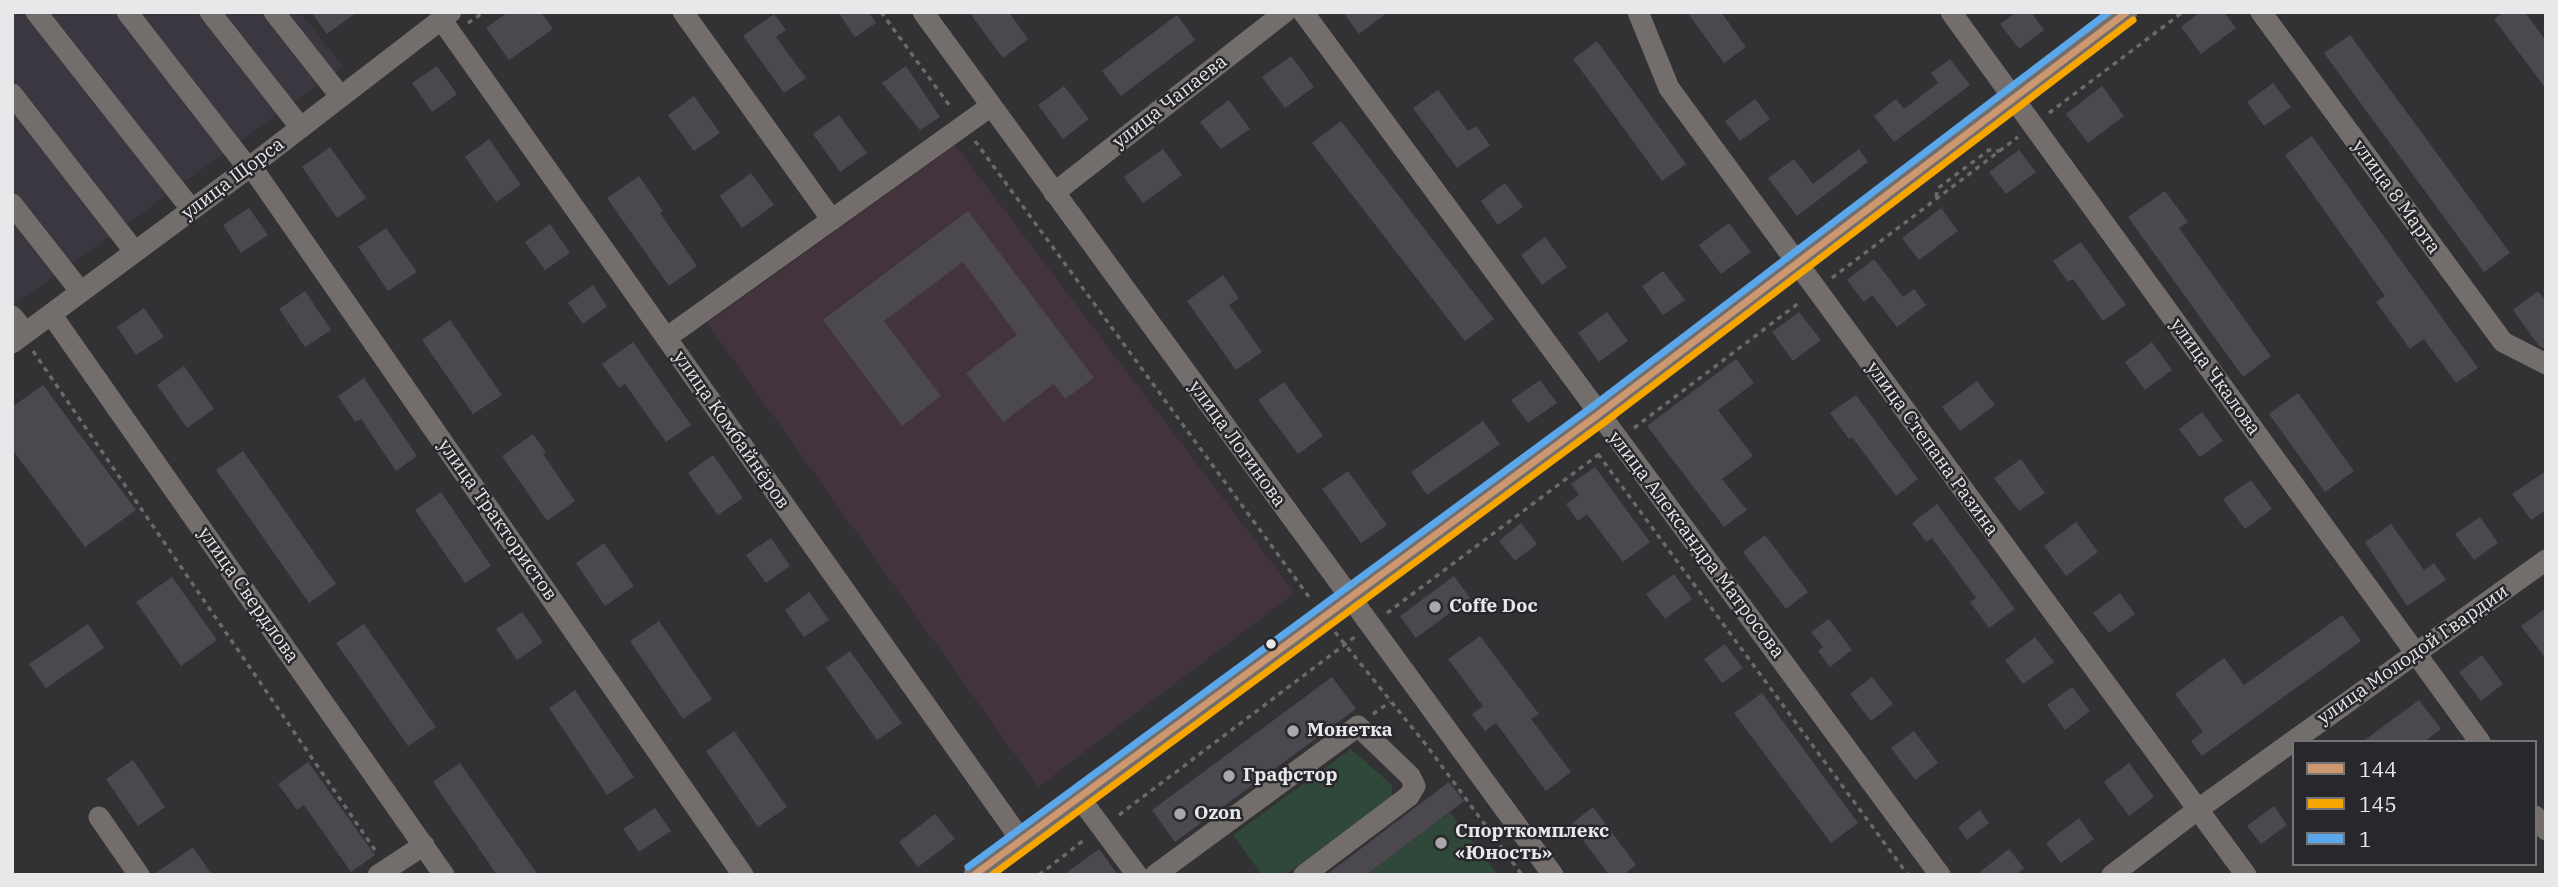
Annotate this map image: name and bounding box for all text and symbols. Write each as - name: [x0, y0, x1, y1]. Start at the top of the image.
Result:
- street label: улица Чапаева: [1108, 50, 1232, 154]
- street label: улица Щорса: [177, 133, 289, 225]
- street label: улица 8 Марта: [2347, 136, 2445, 258]
- street label: улица Чкалова: [2165, 314, 2265, 440]
- street label: улица Комбайнёров: [668, 347, 794, 513]
- street label: улица Степана Разина: [1861, 357, 2003, 541]
- street label: улица Логинова: [1184, 376, 1290, 512]
- street label: улица Александра Матросова: [1603, 427, 1789, 663]
- street label: улица Трактористов: [433, 435, 561, 605]
- street label: улица Свердлова: [193, 523, 303, 667]
- street label: улица Молодой Гвардии: [2313, 580, 2513, 730]
- place label: Coffe Doc: [1449, 596, 1538, 618]
- marker: Coffe Doc: [1427, 599, 1443, 615]
- unlabelled marker: [1264, 637, 1278, 651]
- place label: Монетка: [1307, 720, 1393, 742]
- marker: Монетка: [1285, 723, 1301, 739]
- legend: [2292, 740, 2537, 866]
- text: 144: [2359, 755, 2397, 783]
- place label: Графстор: [1243, 765, 1338, 787]
- marker: Графстор: [1221, 768, 1237, 784]
- text: 145: [2359, 790, 2397, 818]
- place label: Ozon: [1194, 803, 1242, 825]
- marker: Ozon: [1172, 806, 1188, 822]
- place label: Спорткомплекс «Юность»: [1455, 821, 1609, 865]
- text: 1: [2359, 825, 2372, 853]
- marker: Спорткомплекс «Юность»: [1433, 835, 1449, 851]

